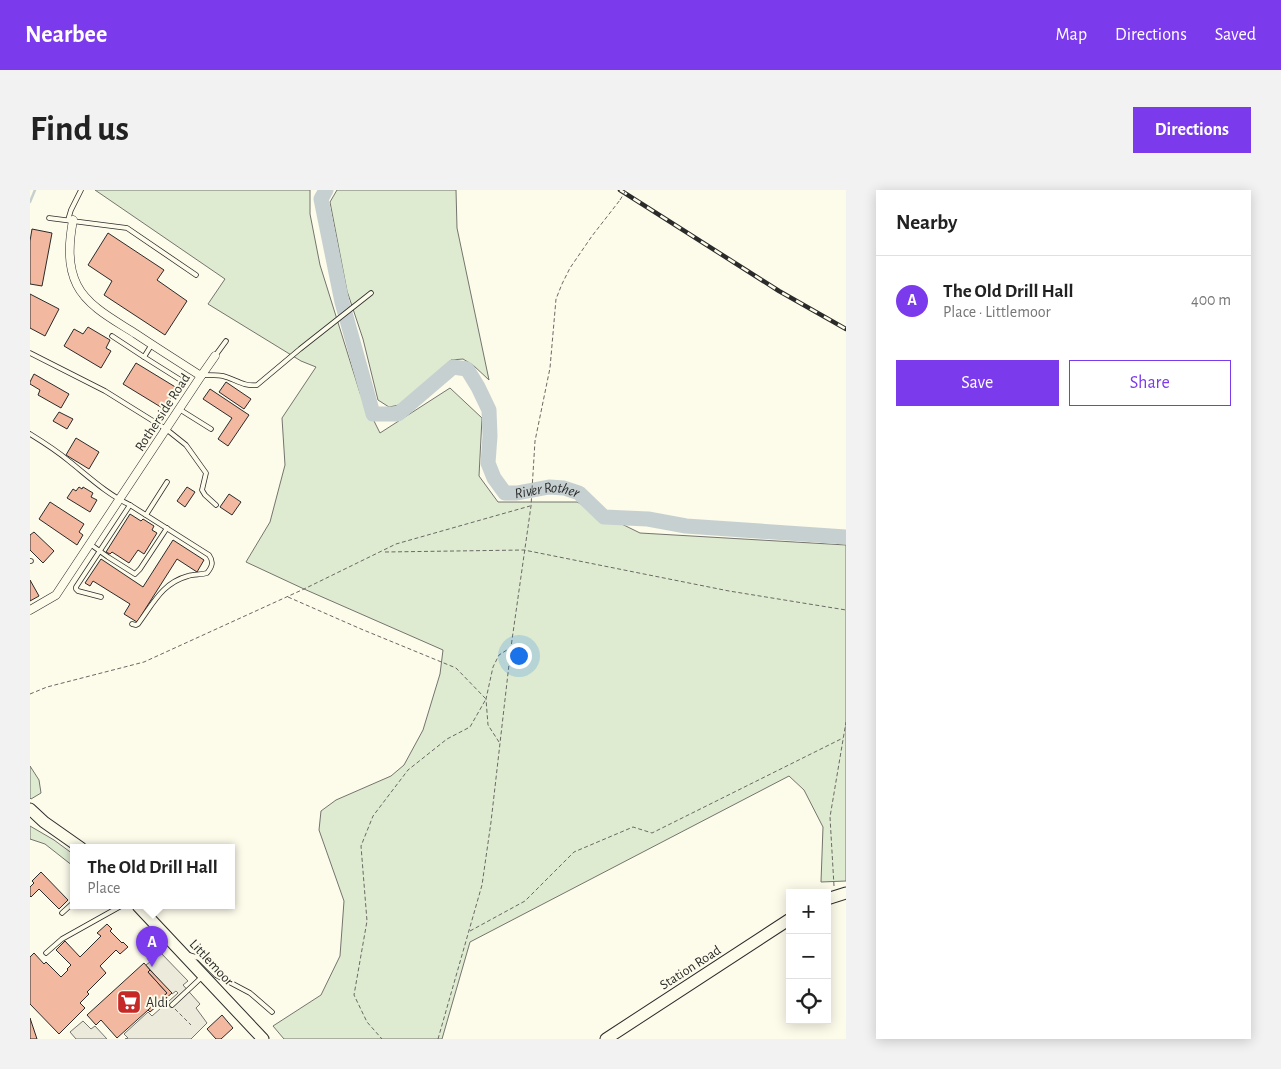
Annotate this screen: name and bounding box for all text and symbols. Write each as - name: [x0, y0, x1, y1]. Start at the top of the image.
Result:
- text: Nearbee: [25, 23, 107, 47]
- text: Map: [1056, 26, 1087, 44]
- text: Directions: [1115, 26, 1187, 44]
- text: Saved: [1215, 26, 1256, 44]
- button: Directions: [1133, 107, 1251, 153]
- text: Find us: [30, 112, 129, 147]
- text: Nearby: [896, 212, 957, 233]
- text: The Old Drill Hall: [943, 282, 1074, 301]
- text: A: [907, 292, 917, 308]
- text: 400 m: [1191, 292, 1231, 308]
- text: Place · Littlemoor: [943, 304, 1051, 320]
- button: Save: [896, 360, 1059, 406]
- button: Share: [1069, 360, 1231, 406]
- street label: Rotherside Road: [133, 371, 193, 454]
- water label: River Rother: [513, 480, 582, 501]
- your location: [506, 643, 532, 669]
- popup: [70, 844, 235, 909]
- text: The Old Drill Hall: [87, 858, 218, 877]
- text: Place: [87, 880, 120, 896]
- map controls: [786, 889, 831, 1024]
- button: +: [786, 889, 831, 934]
- pin: A: [136, 926, 168, 967]
- button: −: [786, 934, 831, 979]
- street label: Littlemoor: [187, 937, 236, 989]
- street label: Station Road: [658, 943, 724, 993]
- button: locate: [786, 979, 831, 1024]
- supermarket icon: Aldi: [116, 989, 142, 1015]
- place label: Aldi: [146, 996, 168, 1010]

